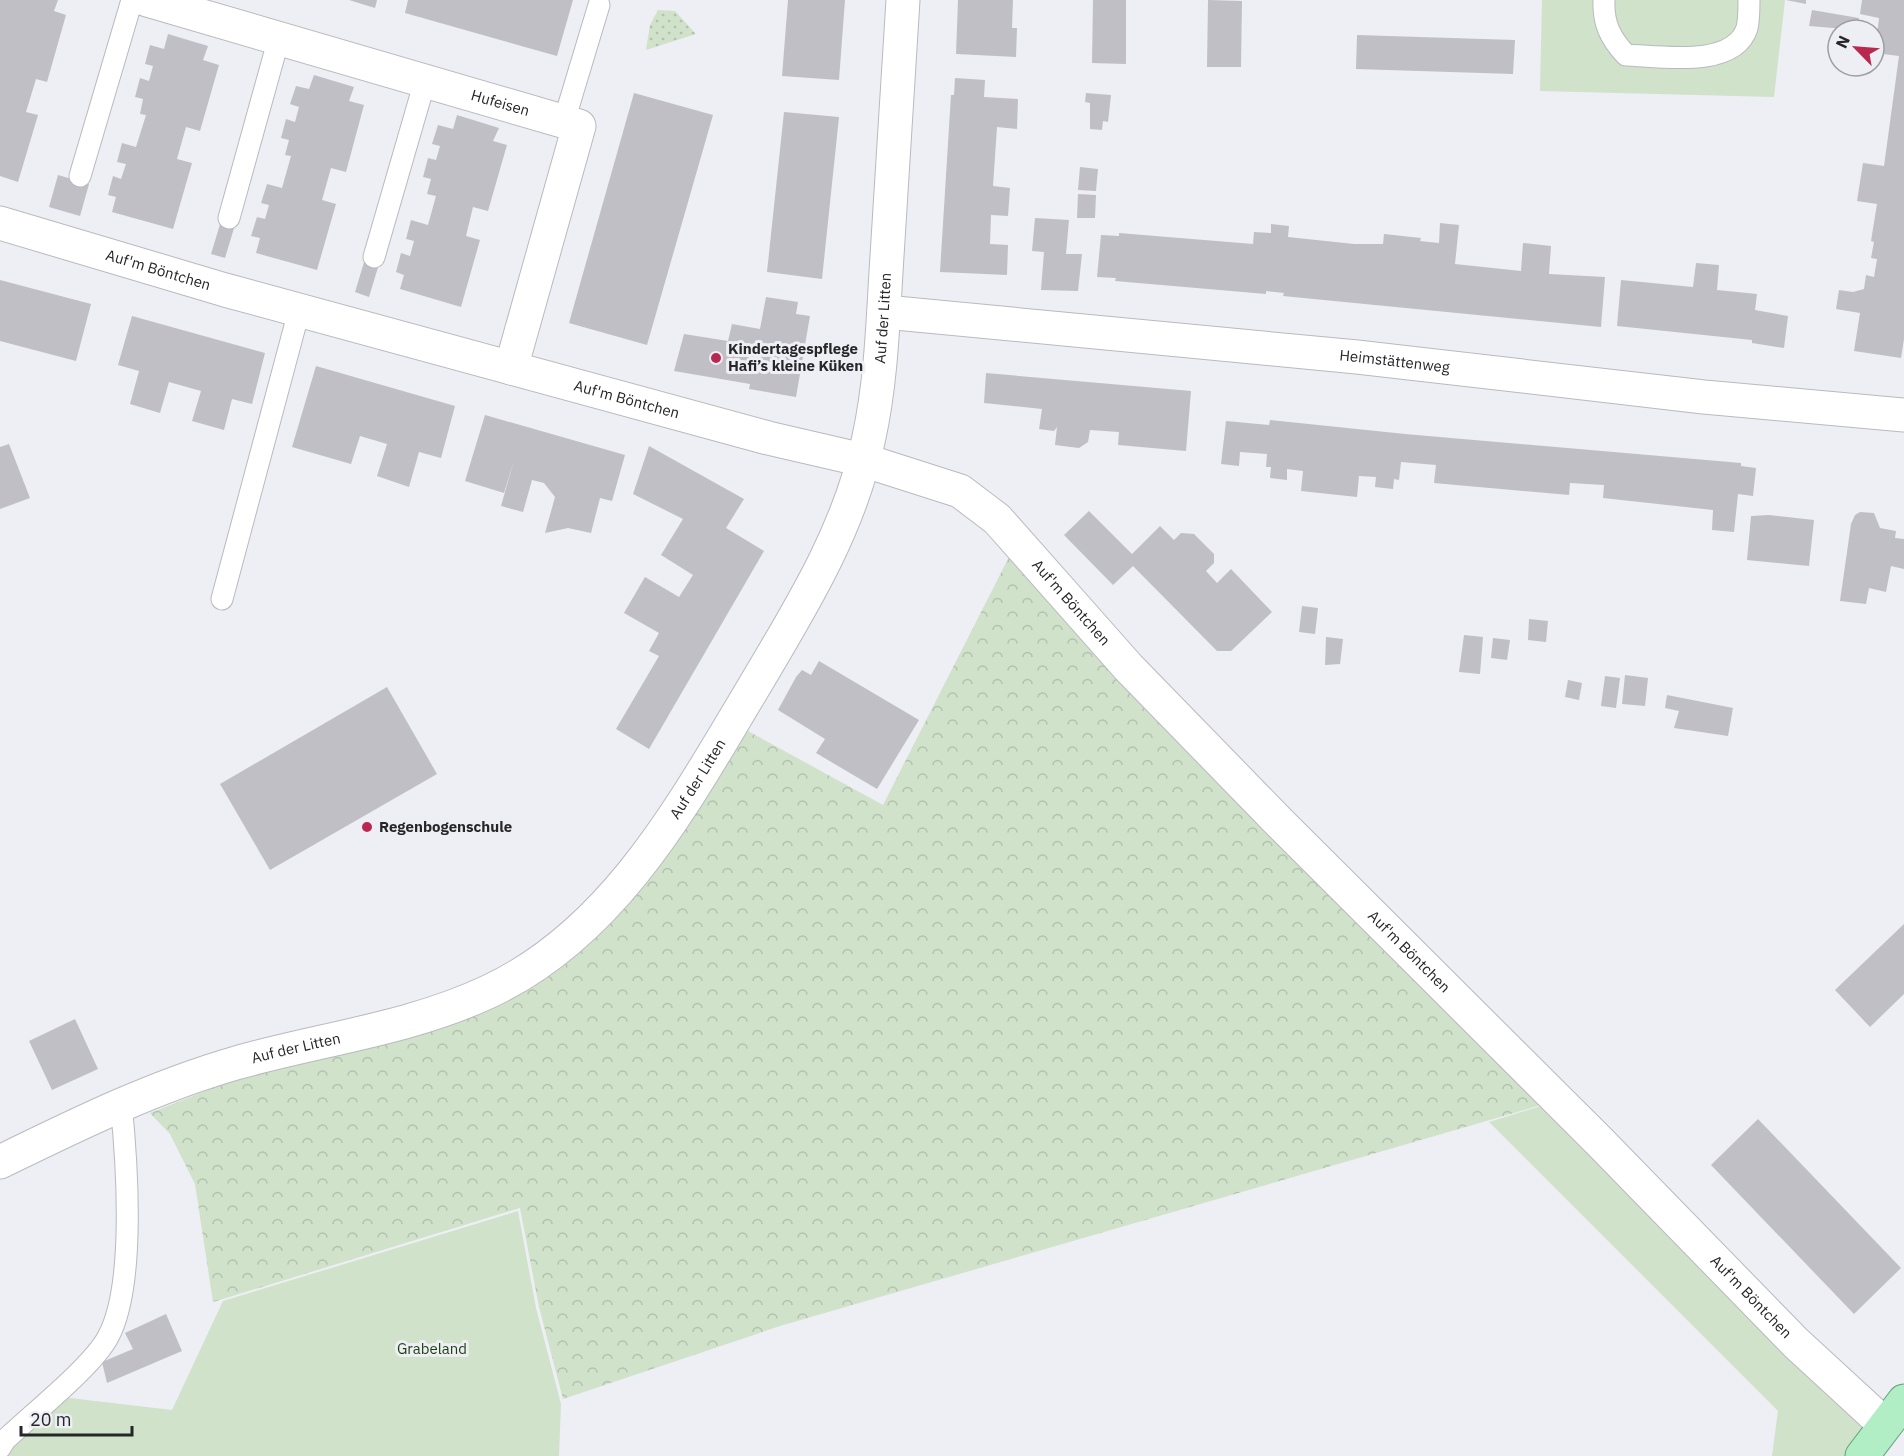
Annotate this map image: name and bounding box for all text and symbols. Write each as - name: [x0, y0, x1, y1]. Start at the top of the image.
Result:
- north arrow: [1826, 18, 1886, 78]
- text: N: [1831, 32, 1854, 51]
- street label: Hufeisen: [469, 85, 532, 120]
- street label: Auf'm Böntchen: [104, 245, 213, 294]
- street label: Auf der Litten: [870, 272, 895, 364]
- place label: Kindertagespflege Hafi’s kleine Küken: [728, 339, 863, 375]
- street label: Heimstättenweg: [1339, 345, 1451, 377]
- marker: Kindertagespflege Hafi’s kleine Küken: [709, 351, 723, 365]
- street label: Auf'm Böntchen: [572, 376, 682, 422]
- street label: Auf'm Böntchen: [1028, 555, 1115, 649]
- street label: Auf der Litten: [665, 735, 730, 822]
- place label: Regenbogenschule: [379, 817, 512, 836]
- marker: Regenbogenschule: [360, 820, 374, 834]
- street label: Auf'm Böntchen: [1364, 906, 1455, 996]
- street label: Auf der Litten: [249, 1028, 342, 1067]
- street label: Auf'm Böntchen: [1707, 1251, 1796, 1342]
- park label: Grabeland: [397, 1339, 467, 1358]
- scale bar: [21, 1399, 132, 1437]
- text: 20 m: [30, 1408, 72, 1431]

